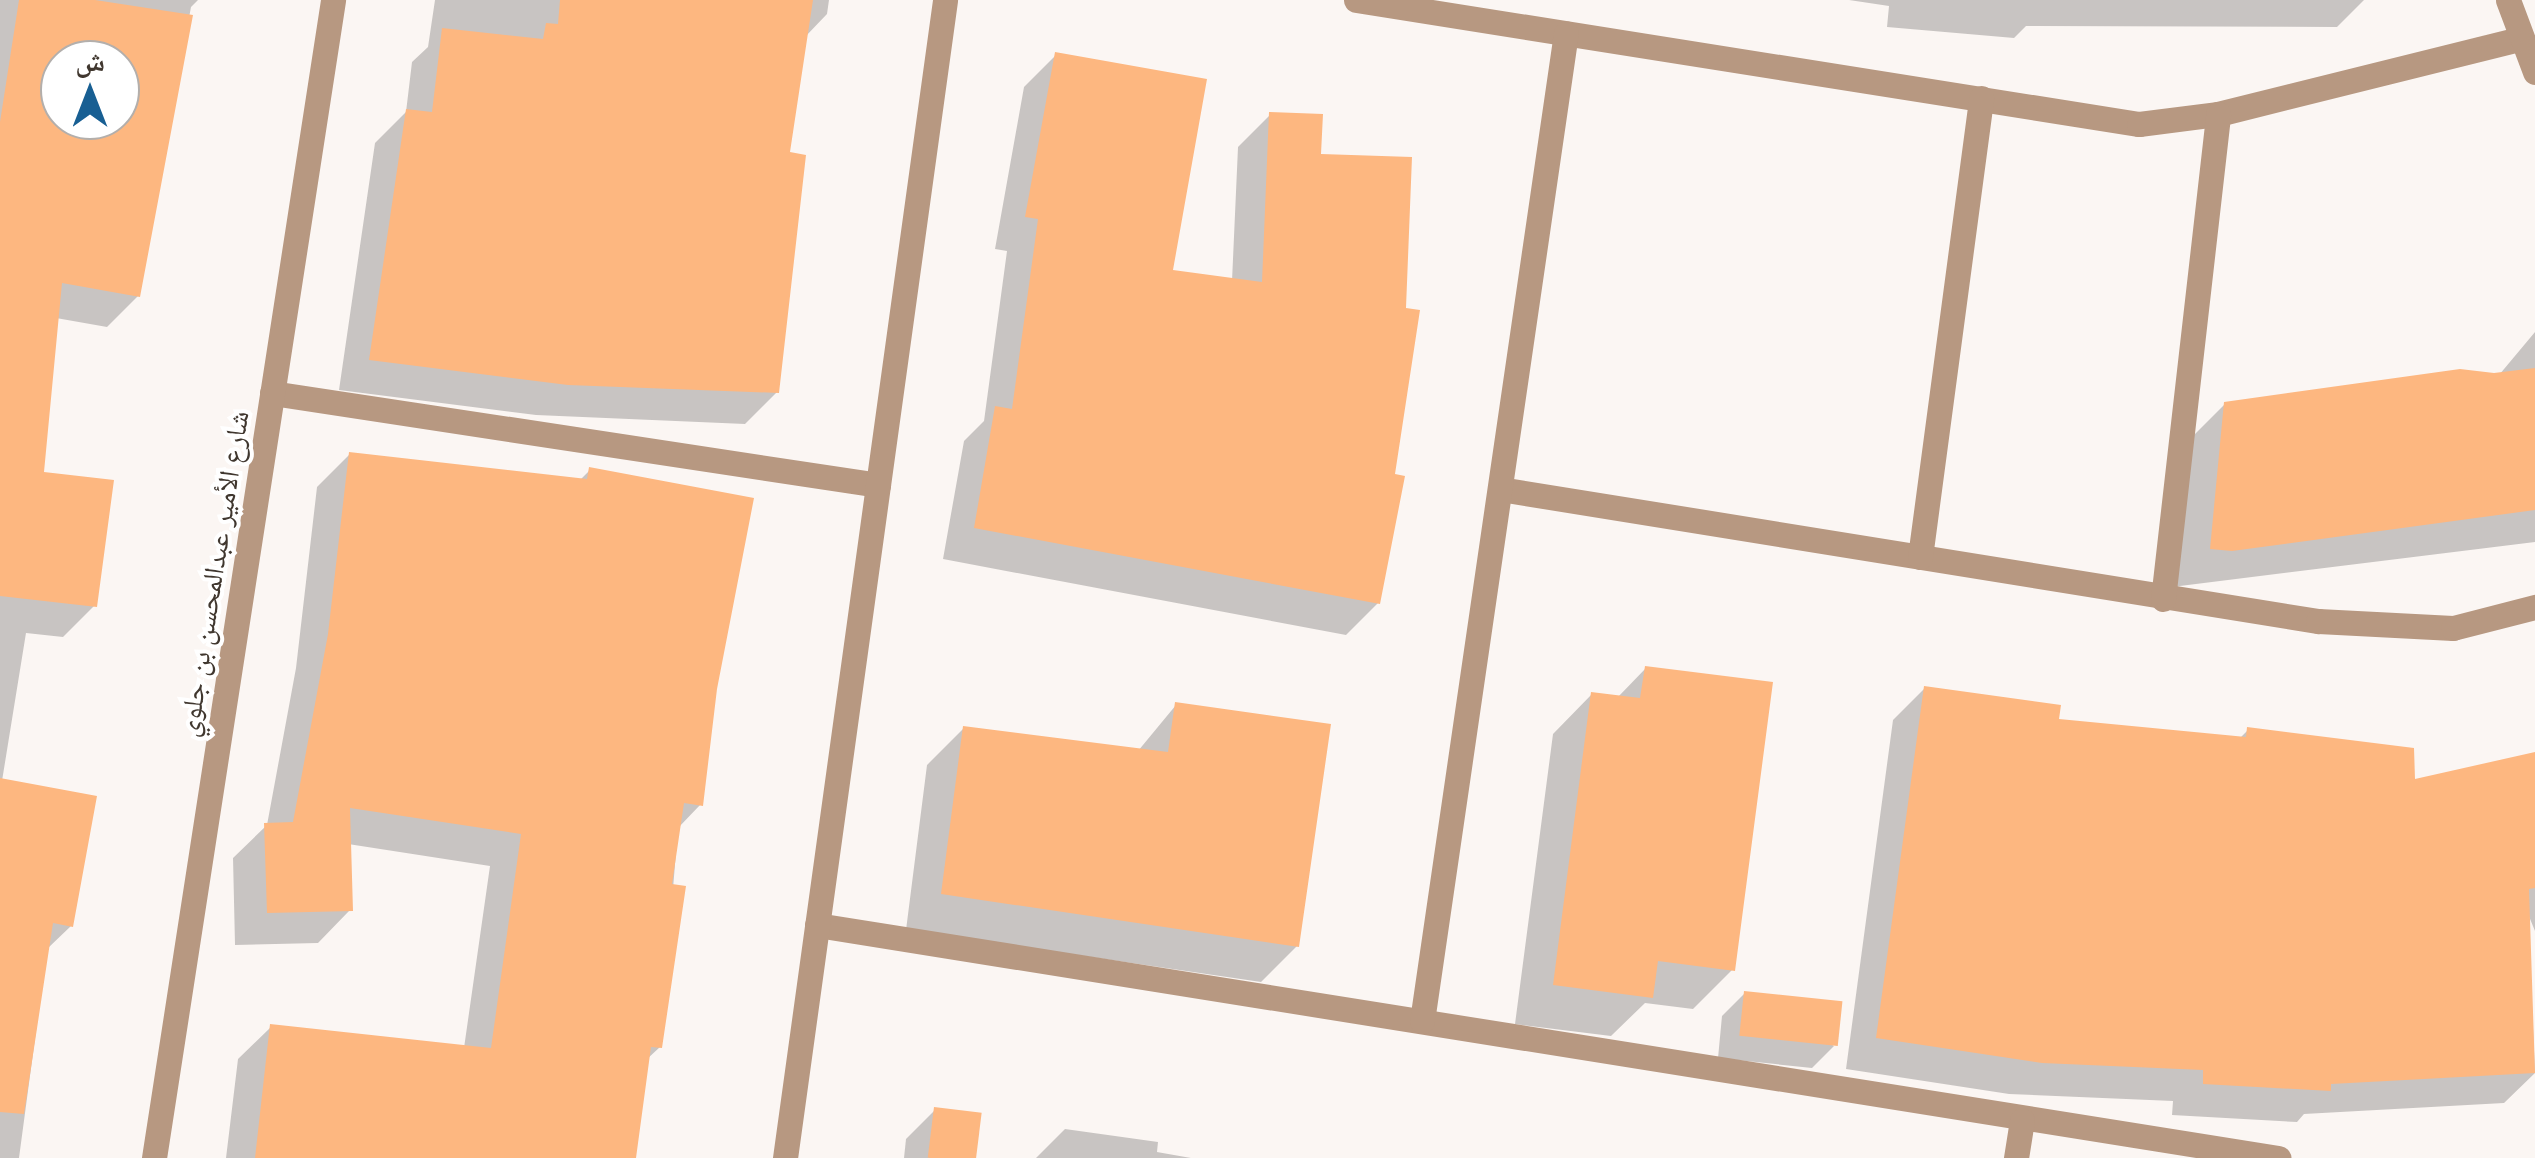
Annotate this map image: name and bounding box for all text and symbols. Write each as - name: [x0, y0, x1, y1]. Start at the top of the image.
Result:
- north arrow: [40, 40, 140, 140]
- text: ش: [75, 43, 105, 81]
- street label: شارع الأمير عبدالمحسن بن جلوي: [172, 408, 256, 740]

